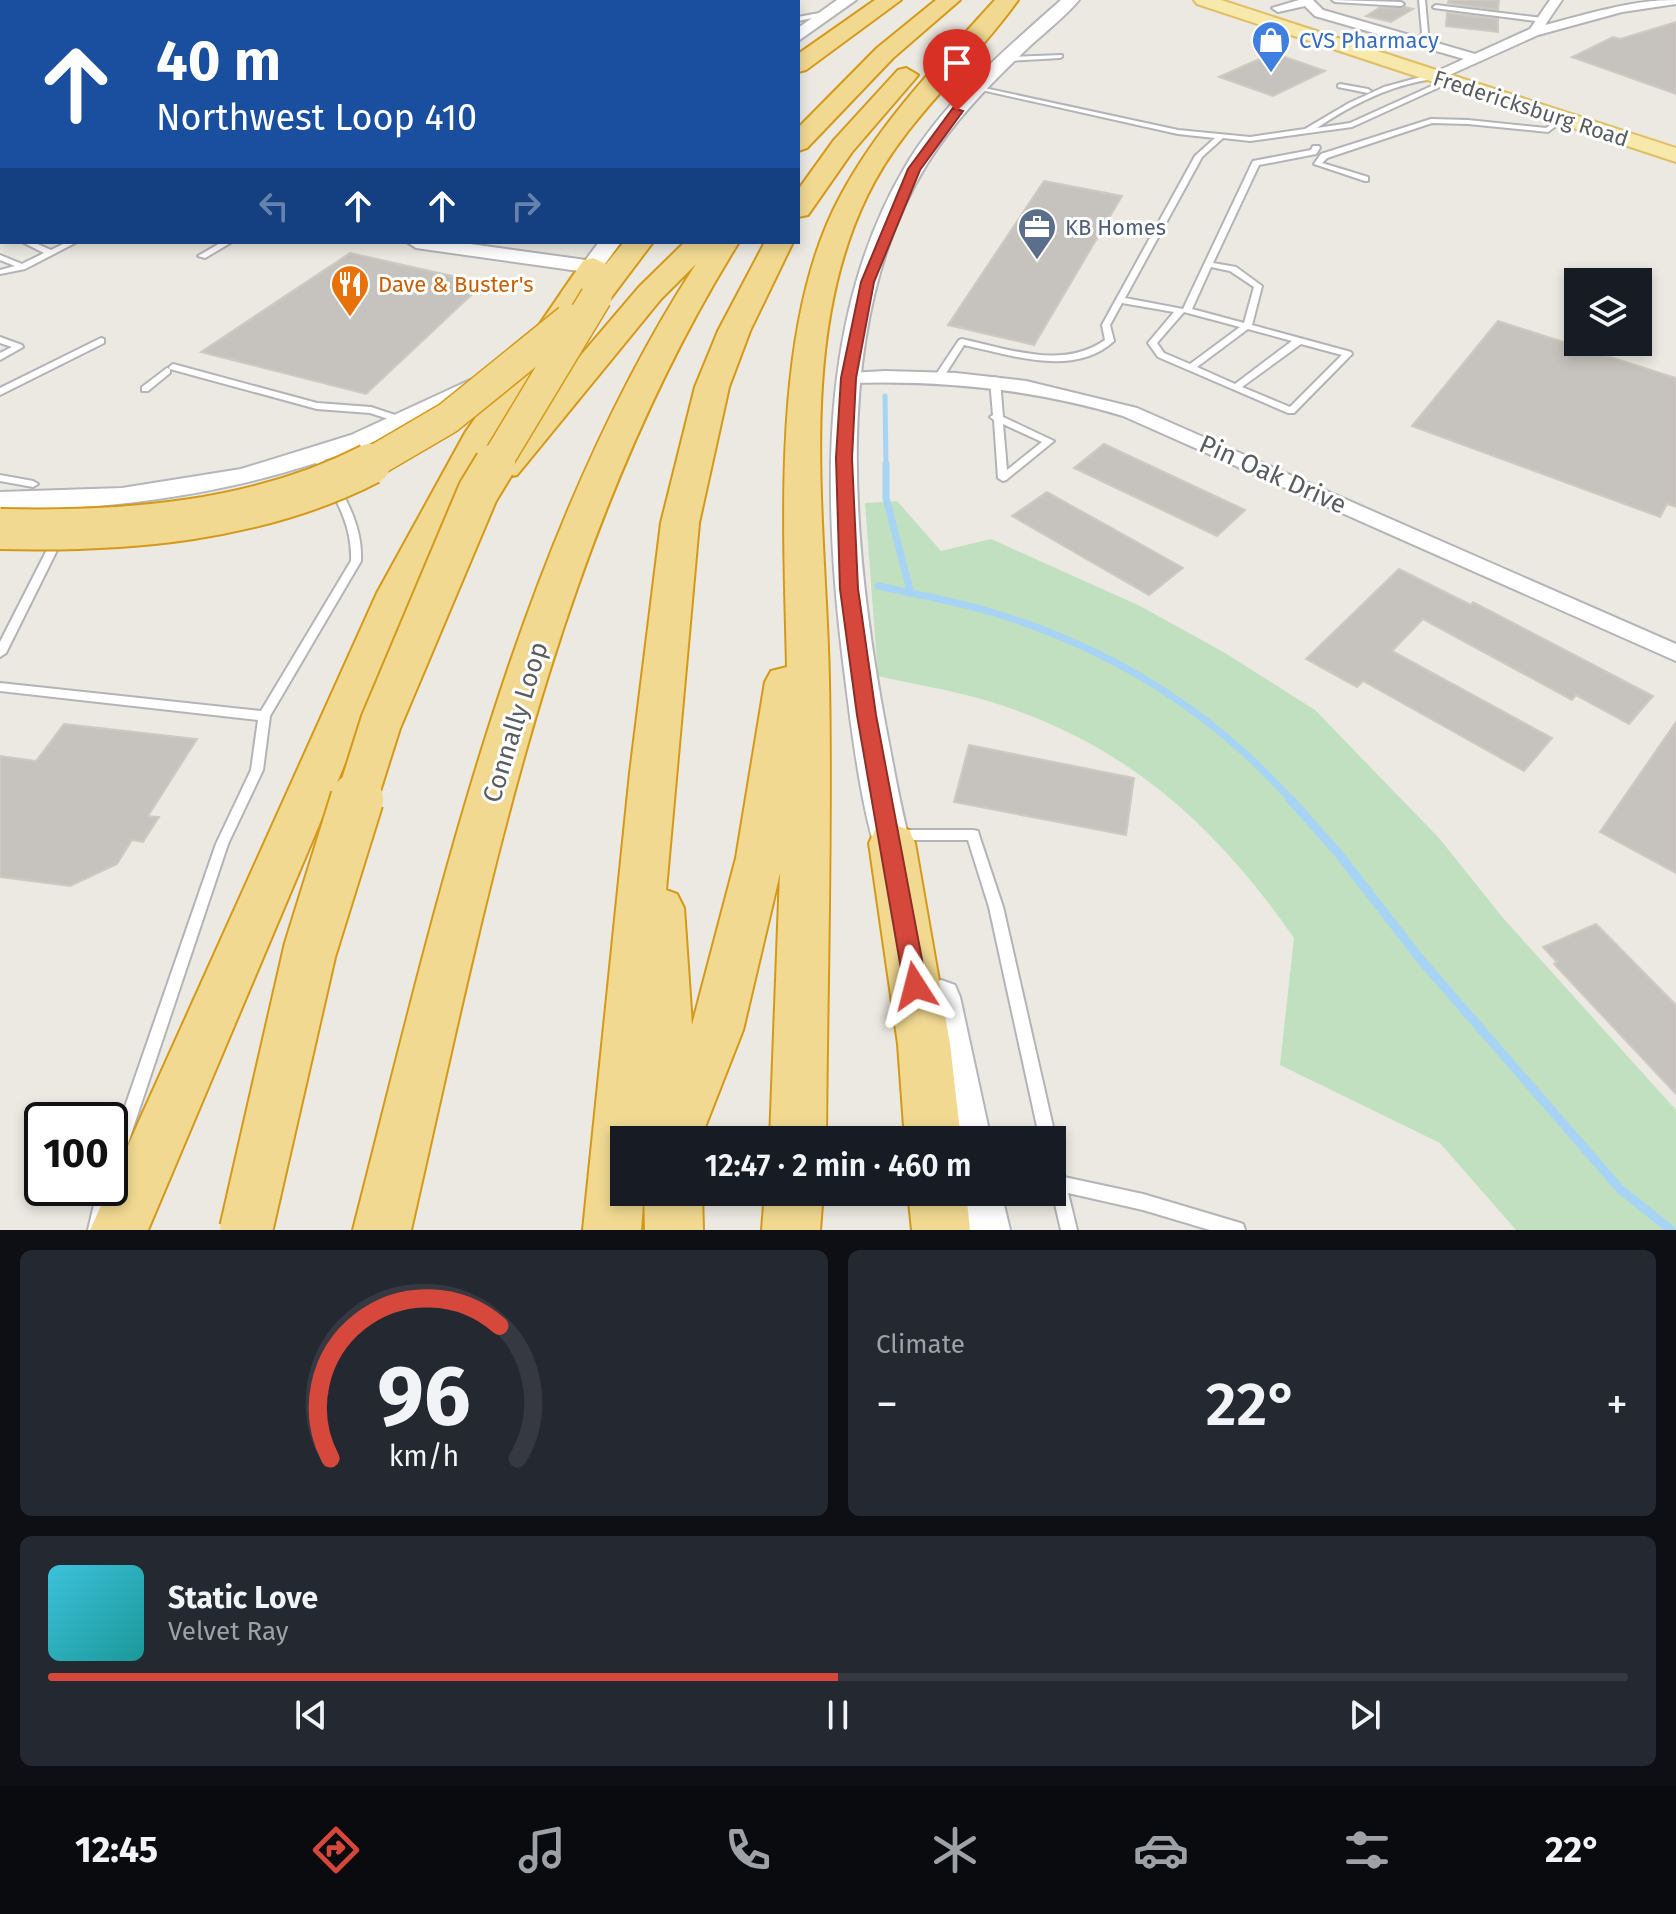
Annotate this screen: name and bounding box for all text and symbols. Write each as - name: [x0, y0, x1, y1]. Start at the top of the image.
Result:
- shop icon: CVS Pharmacy: [1250, 19, 1292, 74]
- place label: CVS Pharmacy: [1299, 27, 1439, 54]
- text: 40 m: [156, 28, 281, 95]
- pin: [923, 29, 991, 111]
- icon: ahead: [24, 32, 128, 136]
- icon: arrive: [935, 41, 979, 85]
- street label: Fredericksburg Road: [1430, 64, 1632, 153]
- text: Northwest Loop 410: [156, 96, 477, 140]
- icon: left: [252, 184, 296, 228]
- icon: ahead: [336, 184, 380, 228]
- icon: ahead: [420, 184, 464, 228]
- icon: right: [504, 184, 548, 228]
- office icon: KB Homes: [1016, 206, 1058, 261]
- place label: KB Homes: [1065, 214, 1166, 241]
- restaurant icon: Dave & Buster's: [329, 263, 371, 318]
- map controls: [1564, 268, 1652, 356]
- button: layers: [1564, 268, 1652, 356]
- place label: Dave & Buster's: [378, 271, 534, 298]
- street label: Pin Oak Drive: [1194, 428, 1351, 521]
- street label: Connally Loop: [476, 638, 555, 806]
- position arrow: [873, 944, 957, 1028]
- speed limit sign: 100: [24, 1102, 128, 1206]
- text: 12:47 · 2 min · 460 m: [705, 1148, 972, 1184]
- text: Climate: [876, 1329, 965, 1360]
- text: 96: [377, 1347, 471, 1447]
- text: 22°: [1206, 1369, 1298, 1441]
- text: −: [876, 1378, 898, 1431]
- text: +: [1606, 1378, 1628, 1431]
- text: km/h: [389, 1439, 459, 1474]
- text: Static Love: [168, 1580, 318, 1616]
- text: Velvet Ray: [168, 1616, 288, 1647]
- icon: previous: [289, 1693, 333, 1737]
- icon: pause: [816, 1693, 860, 1737]
- icon: next: [1343, 1693, 1387, 1737]
- icon: directions: [308, 1822, 364, 1878]
- icon: music: [514, 1822, 570, 1878]
- icon: phone: [720, 1822, 776, 1878]
- icon: climate: [927, 1822, 983, 1878]
- icon: car: [1133, 1822, 1189, 1878]
- icon: filters: [1339, 1822, 1395, 1878]
- text: 12:45: [75, 1828, 158, 1872]
- text: 22°: [1545, 1828, 1601, 1872]

